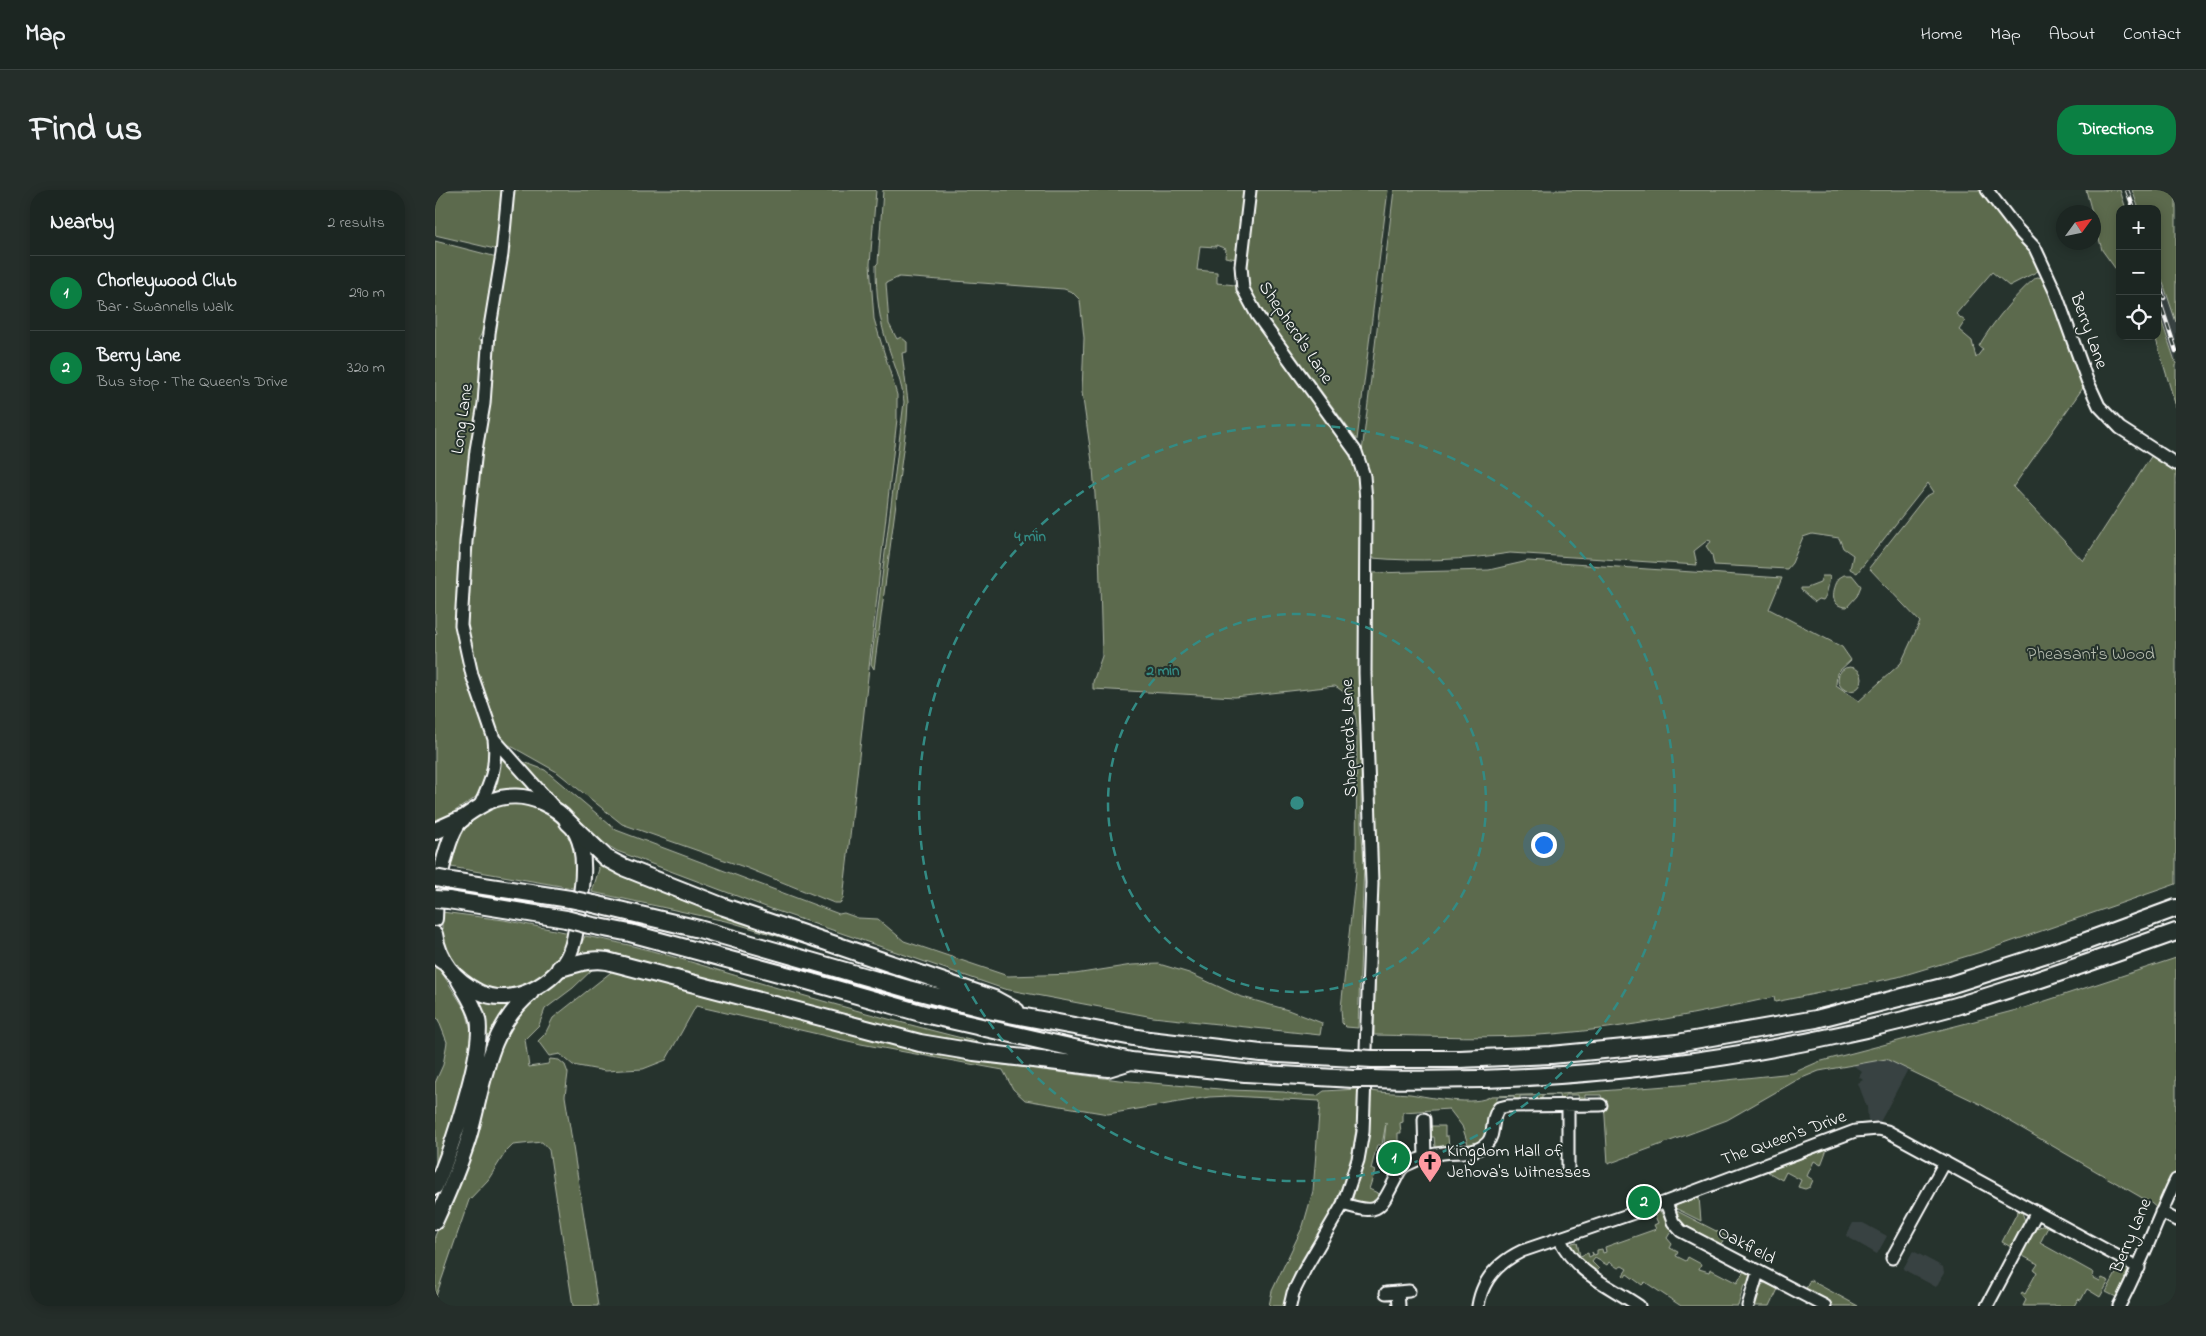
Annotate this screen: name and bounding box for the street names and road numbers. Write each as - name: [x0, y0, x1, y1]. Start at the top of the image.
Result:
- street label: Shepherd's Lane: [1251, 277, 1339, 390]
- street label: Berry Lane: [2062, 288, 2114, 374]
- street label: Long Lane: [445, 381, 482, 456]
- street label: Shepherd's Lane: [1335, 677, 1365, 798]
- street label: The Queen's Drive: [1718, 1104, 1851, 1174]
- street label: Berry Lane: [2104, 1194, 2160, 1278]
- street label: Oakfield: [1712, 1220, 1780, 1272]

